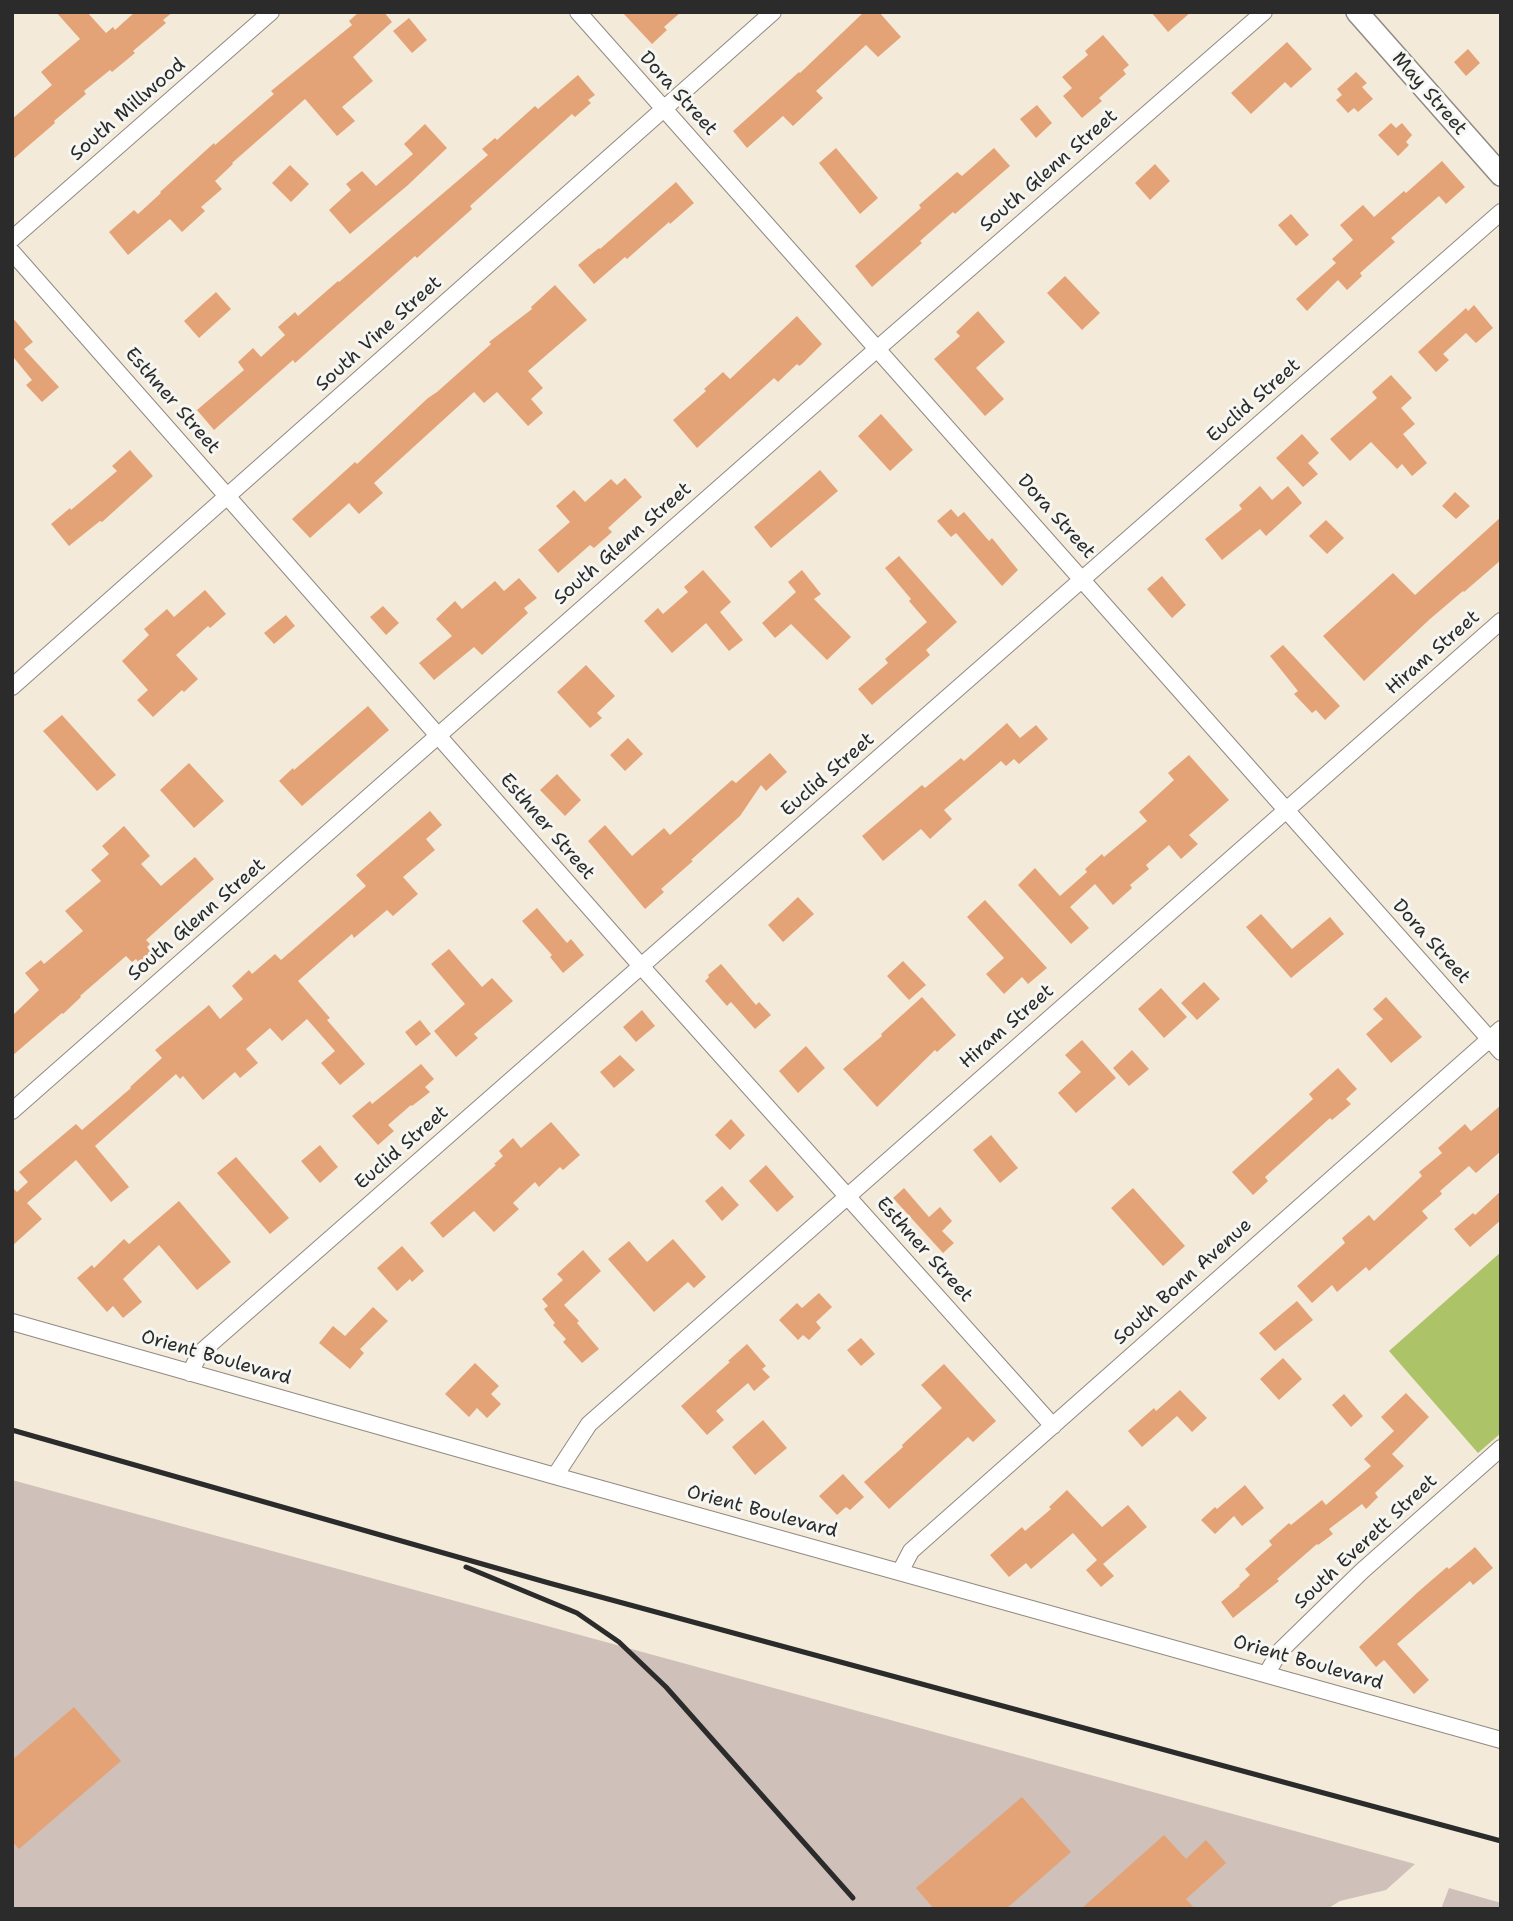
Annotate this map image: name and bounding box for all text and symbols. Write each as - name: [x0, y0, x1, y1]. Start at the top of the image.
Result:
- street label: Dora Street: [634, 47, 722, 141]
- street label: May Street: [1387, 48, 1471, 140]
- street label: South Millwood: [66, 54, 190, 166]
- street label: South Glenn Street: [975, 105, 1123, 237]
- street label: South Vine Street: [311, 271, 447, 397]
- street label: Esthner Street: [120, 343, 224, 459]
- street label: Euclid Street: [1203, 354, 1305, 448]
- street label: Dora Street: [1012, 470, 1100, 564]
- street label: South Glenn Street: [549, 478, 697, 610]
- street label: Hiram Street: [1381, 606, 1485, 700]
- street label: Euclid Street: [777, 728, 879, 822]
- street label: Esthner Street: [495, 769, 599, 885]
- street label: South Glenn Street: [123, 854, 271, 986]
- street label: Dora Street: [1387, 895, 1475, 989]
- street label: Hiram Street: [955, 980, 1059, 1074]
- street label: Euclid Street: [351, 1101, 453, 1195]
- street label: Esthner Street: [871, 1193, 977, 1307]
- street label: South Bonn Avenue: [1109, 1214, 1257, 1350]
- street label: Orient Boulevard: [138, 1326, 294, 1390]
- street label: South Everett Street: [1290, 1470, 1442, 1614]
- street label: Orient Boulevard: [684, 1481, 840, 1543]
- street label: Orient Boulevard: [1230, 1631, 1386, 1695]

